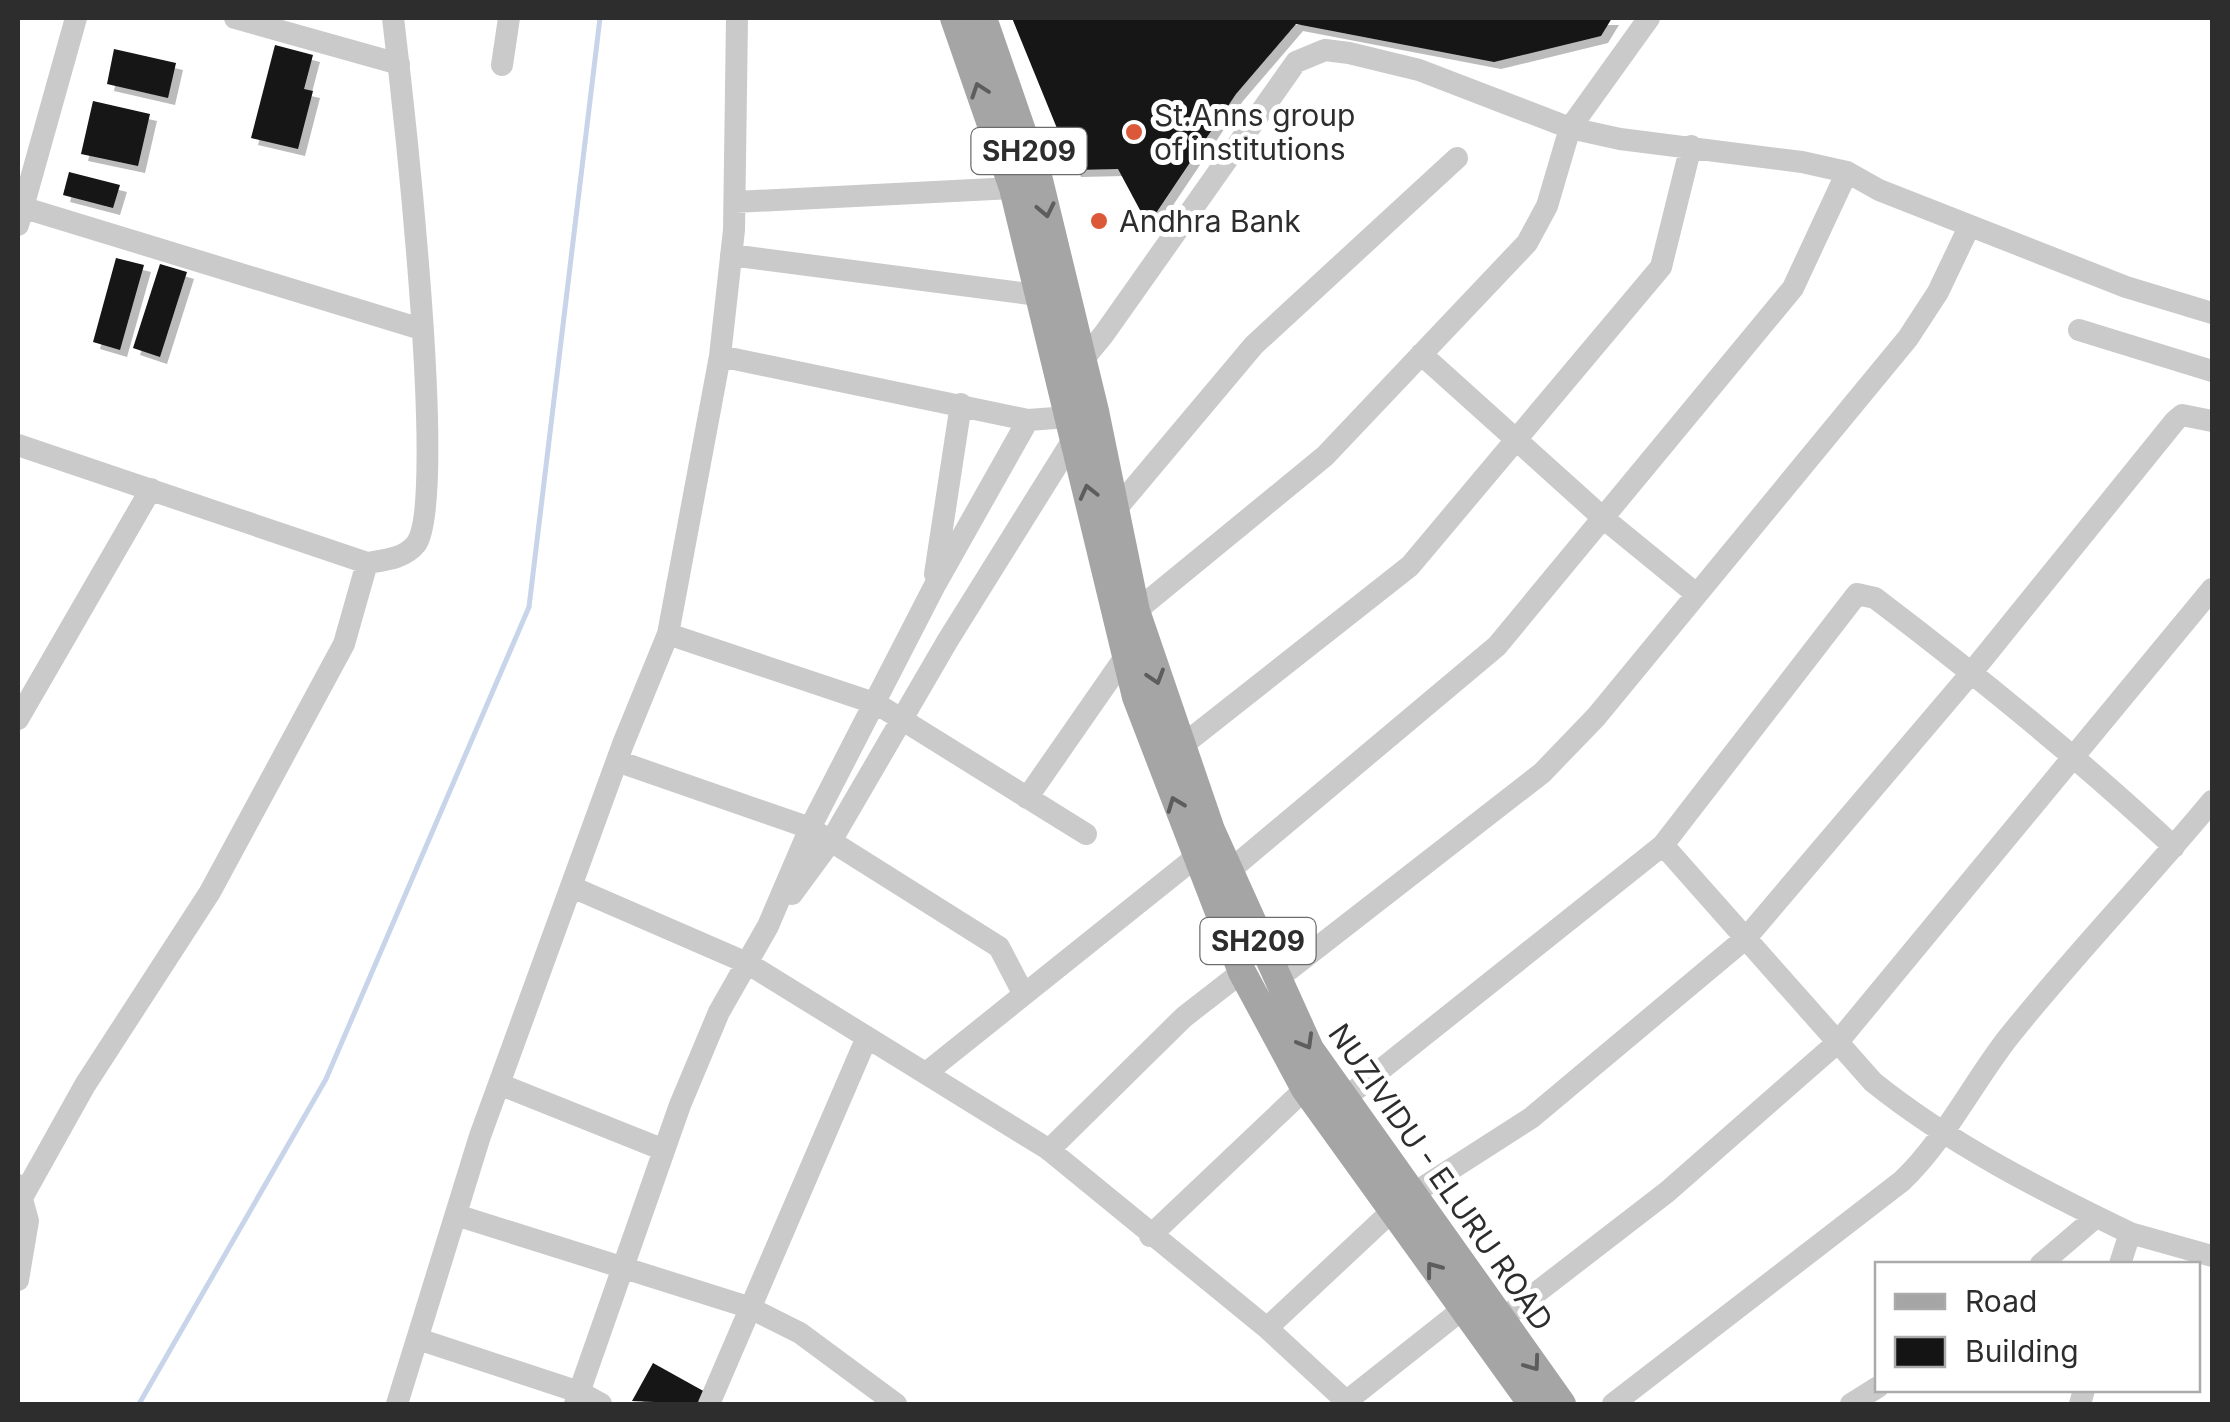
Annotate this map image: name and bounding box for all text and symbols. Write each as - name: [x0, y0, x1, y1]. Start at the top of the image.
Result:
- one-way arrow: [970, 82, 991, 99]
- place label: St.Anns group of institutions: [1154, 97, 1355, 167]
- marker: St.Anns group of institutions: [1123, 121, 1145, 143]
- road number: SH209: [972, 128, 1086, 174]
- one-way arrow: [1034, 201, 1055, 218]
- place label: Andhra Bank: [1119, 203, 1301, 239]
- marker: Andhra Bank: [1088, 210, 1110, 232]
- one-way arrow: [1079, 484, 1100, 501]
- one-way arrow: [1144, 668, 1165, 685]
- one-way arrow: [1166, 797, 1187, 814]
- road number: SH209: [1200, 918, 1316, 964]
- street label: NUZIVIDU - ELURU ROAD: [1321, 1017, 1561, 1337]
- one-way arrow: [1294, 1031, 1313, 1049]
- one-way arrow: [1428, 1262, 1445, 1280]
- legend: [1875, 1262, 2200, 1392]
- text: Road: [1965, 1283, 2037, 1319]
- text: Building: [1965, 1333, 2079, 1369]
- one-way arrow: [1521, 1353, 1539, 1372]

